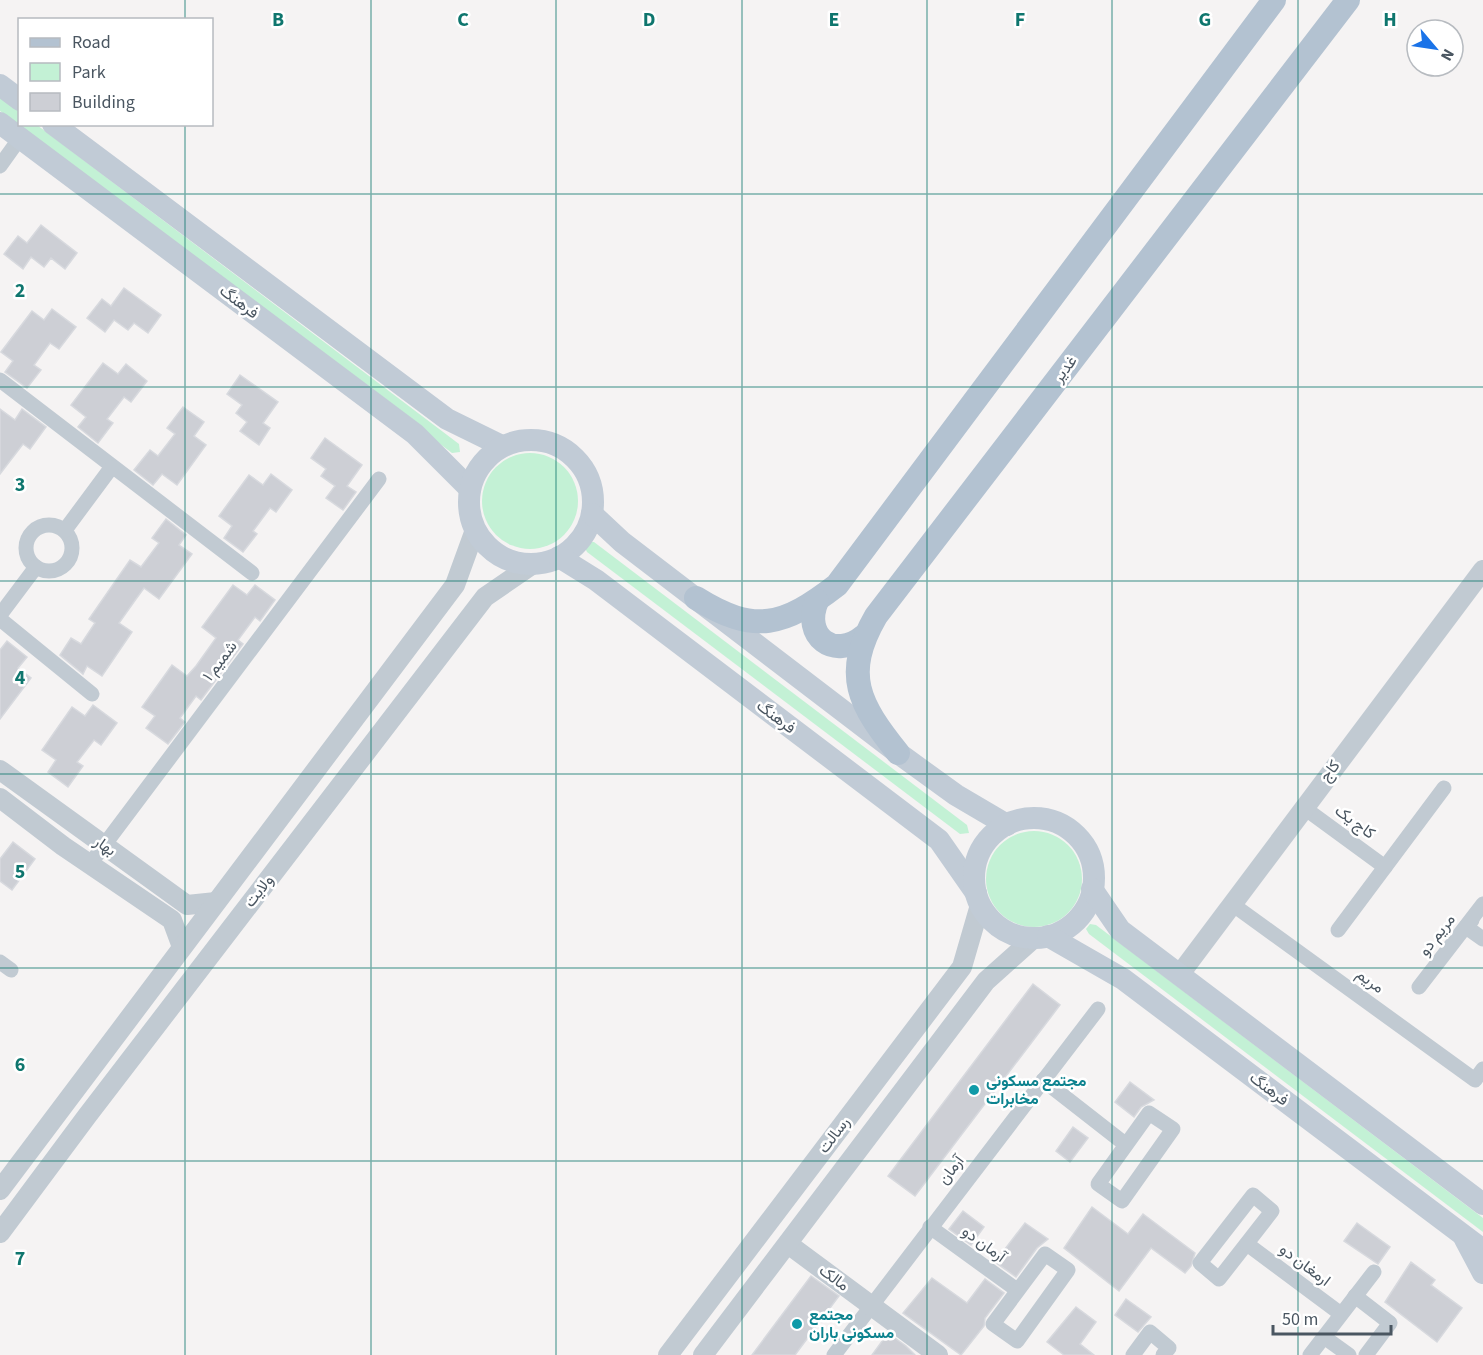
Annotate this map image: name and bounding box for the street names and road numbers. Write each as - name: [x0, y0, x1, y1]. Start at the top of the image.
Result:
- street label: فرهنگ: [215, 280, 263, 324]
- street label: غدیر: [1047, 351, 1082, 388]
- street label: شمیم ۱: [198, 636, 242, 686]
- street label: فرهنگ: [752, 695, 800, 739]
- street label: کاج: [1315, 756, 1345, 786]
- street label: کاج یک: [1330, 800, 1380, 844]
- street label: بهار: [89, 830, 120, 861]
- street label: ولایت: [239, 870, 279, 912]
- street label: مریم دو: [1414, 909, 1460, 961]
- street label: مریم: [1351, 963, 1389, 999]
- street label: فرهنگ: [1245, 1067, 1293, 1111]
- street label: رسالت: [813, 1112, 855, 1158]
- street label: آرمان: [933, 1150, 970, 1189]
- street label: آرمان دو: [958, 1221, 1012, 1268]
- street label: ارمغان دو: [1275, 1239, 1335, 1291]
- street label: مالک: [814, 1260, 854, 1296]

